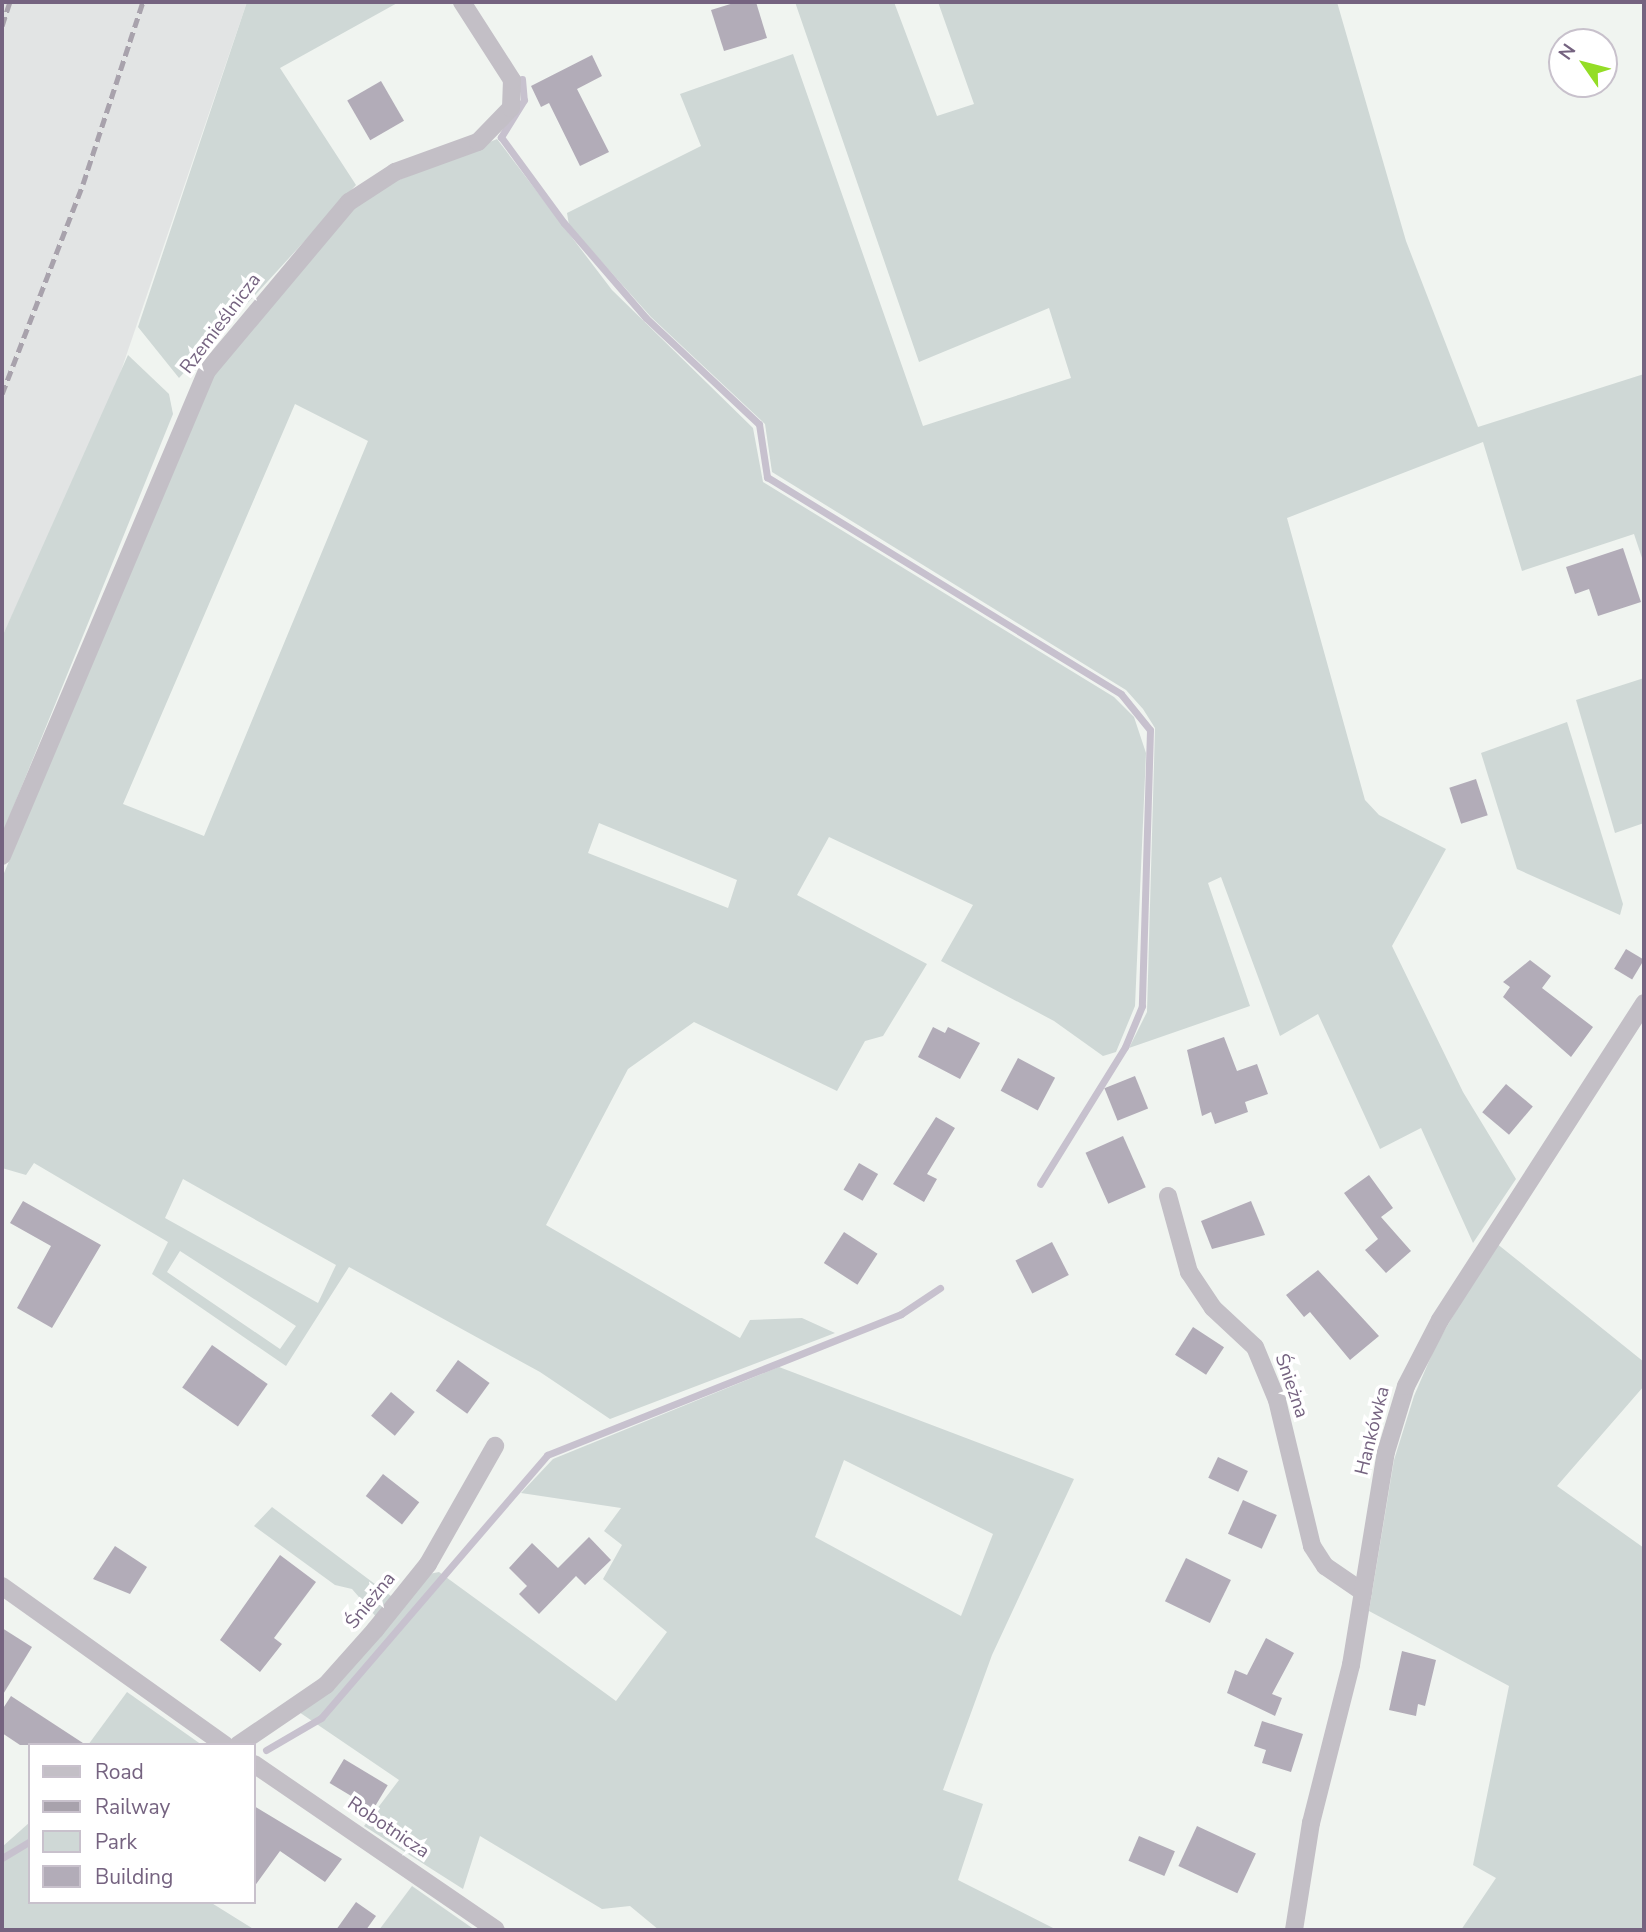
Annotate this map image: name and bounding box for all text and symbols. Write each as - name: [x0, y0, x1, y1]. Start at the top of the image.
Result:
- north arrow: [1548, 28, 1618, 98]
- text: N: [1553, 39, 1582, 65]
- street label: Rzemieślnicza: [176, 269, 266, 379]
- street label: Śnieżna: [1269, 1351, 1313, 1421]
- street label: Hankówka: [1351, 1384, 1395, 1478]
- street label: Śnieżna: [341, 1568, 401, 1634]
- legend: [28, 1743, 256, 1904]
- text: Road: [95, 1758, 144, 1786]
- street label: Robotnicza: [343, 1792, 433, 1864]
- text: Railway: [95, 1793, 170, 1821]
- text: Park: [95, 1828, 137, 1856]
- text: Building: [95, 1863, 173, 1891]

